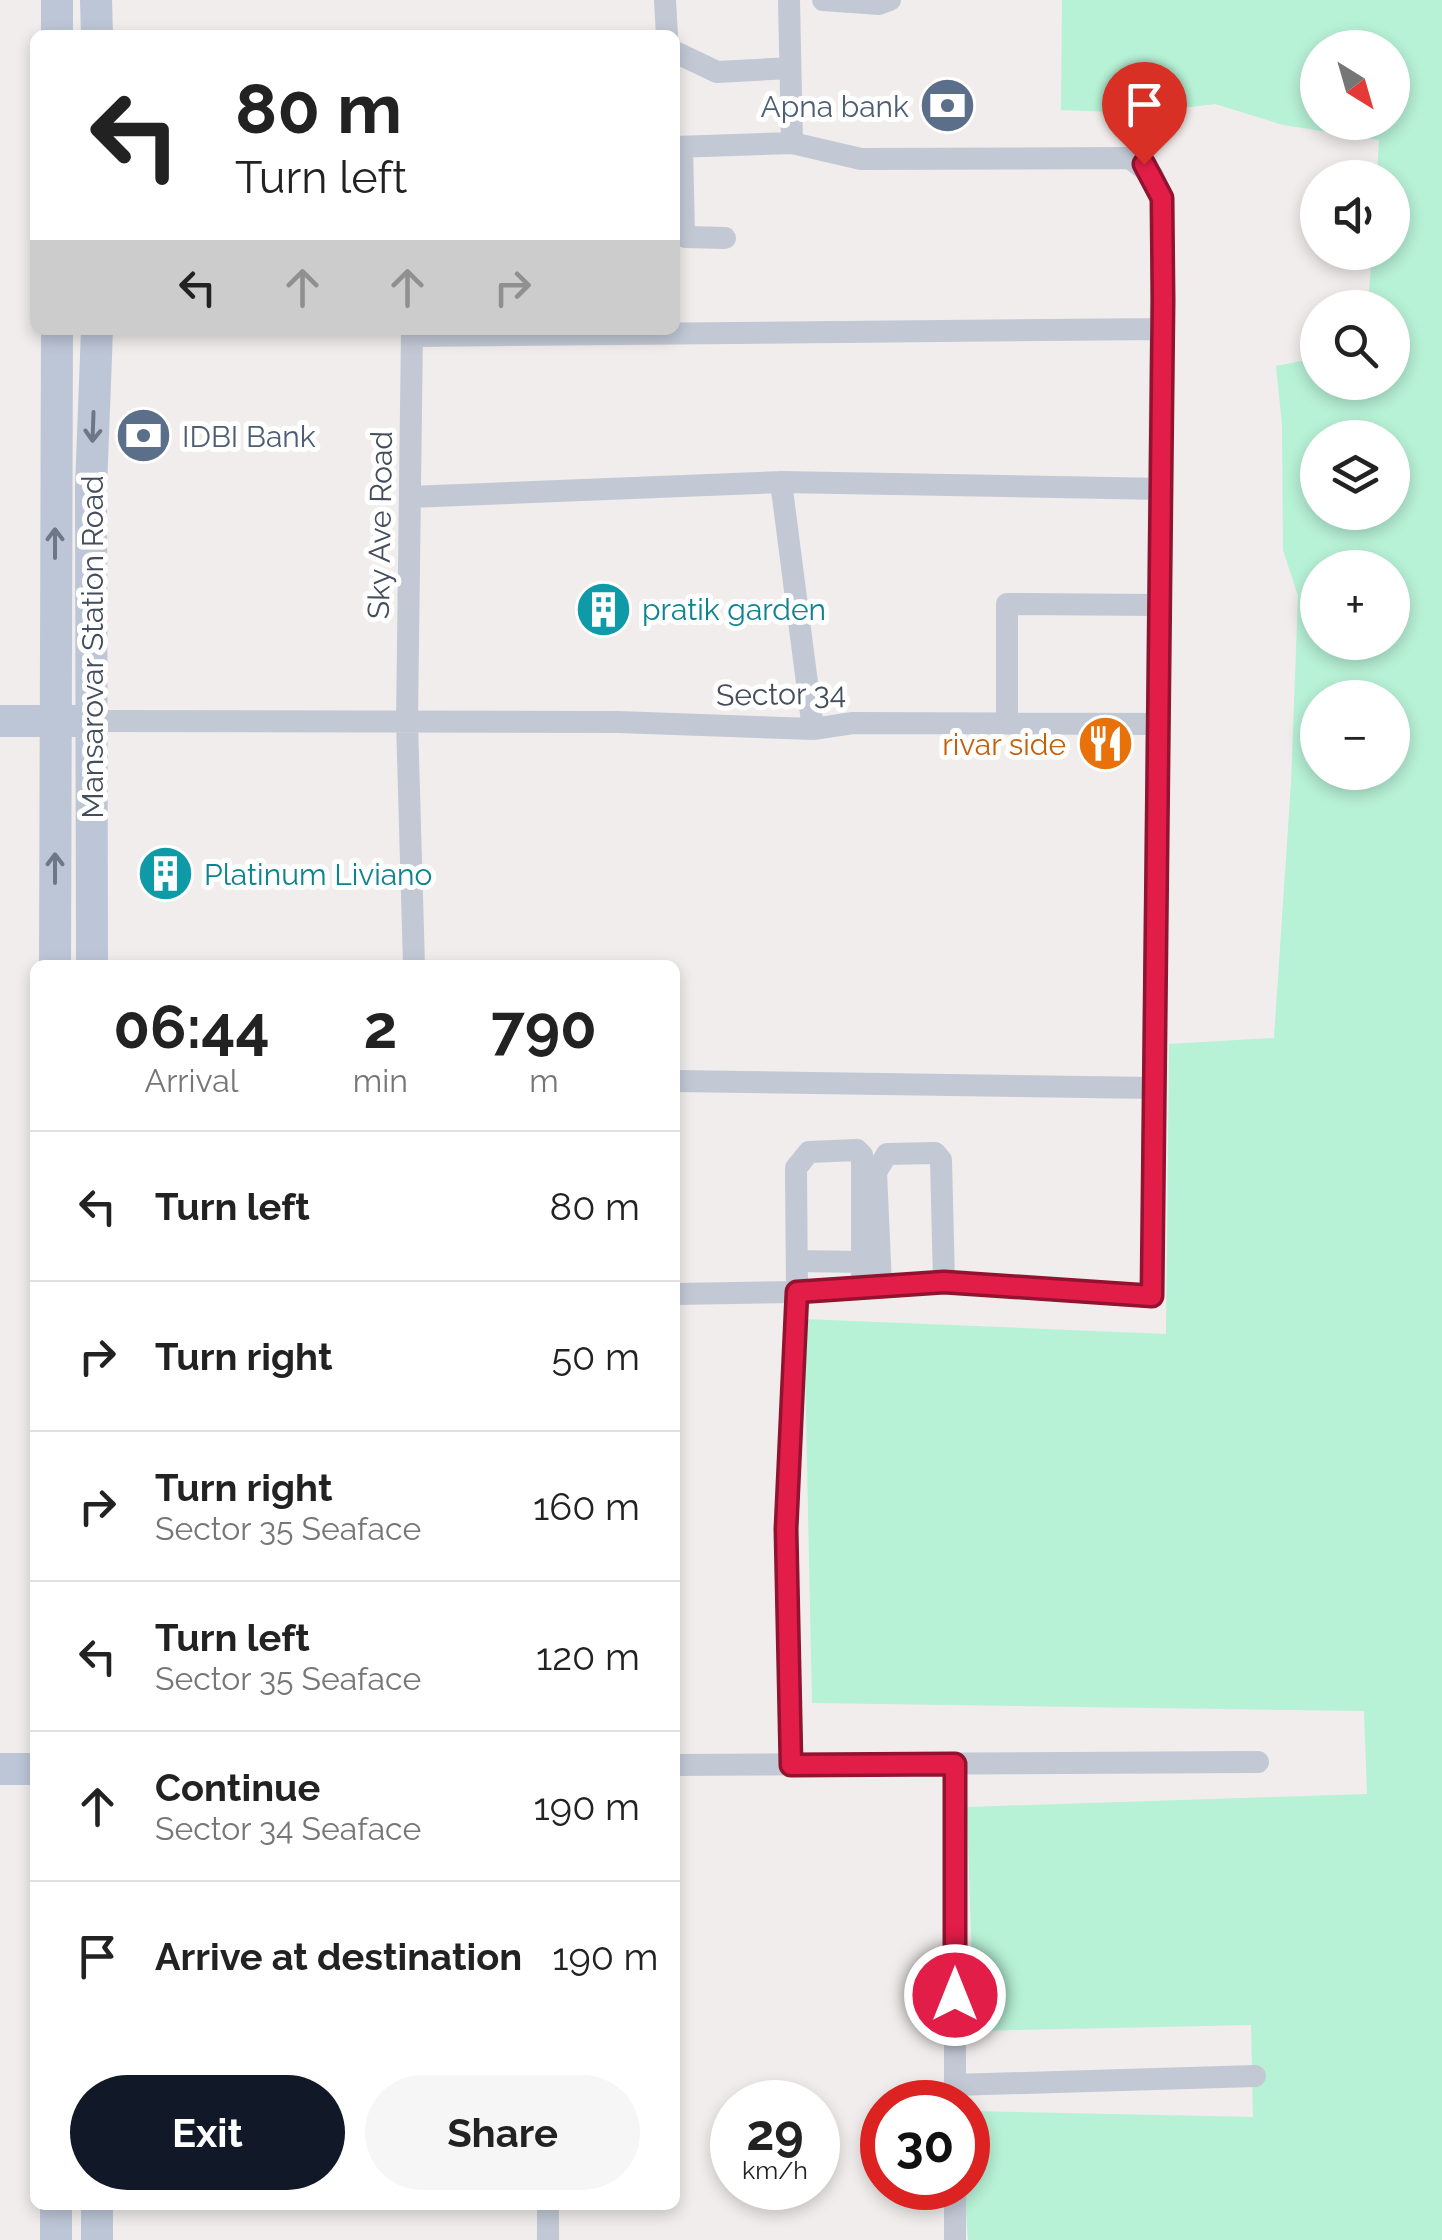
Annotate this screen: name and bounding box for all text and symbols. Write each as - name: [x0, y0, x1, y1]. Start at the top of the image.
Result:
- north arrow: [1300, 30, 1410, 140]
- map controls: [1300, 30, 1410, 790]
- pin: [1102, 62, 1187, 165]
- text: 80 m: [235, 67, 402, 149]
- icon: left: [70, 70, 200, 200]
- bank icon: Apna bank: [918, 76, 978, 136]
- icon: arrive: [1117, 77, 1172, 132]
- place label: Apna bank: [760, 89, 909, 124]
- text: Turn left: [235, 151, 407, 204]
- button: sound: [1300, 160, 1410, 270]
- icon: left: [170, 260, 225, 315]
- icon: ahead: [275, 260, 330, 315]
- icon: ahead: [380, 260, 435, 315]
- icon: right: [485, 260, 540, 315]
- button: search: [1300, 290, 1410, 400]
- bank icon: IDBI Bank: [113, 406, 173, 466]
- one-way arrow: [84, 411, 103, 443]
- place label: IDBI Bank: [182, 419, 316, 454]
- button: layers: [1300, 420, 1410, 530]
- street label: Sky Ave Road: [361, 431, 399, 619]
- street label: Mansarovar Station Road: [75, 475, 110, 819]
- one-way arrow: [46, 527, 64, 560]
- button: +: [1300, 550, 1410, 660]
- building icon: pratik garden: [573, 579, 633, 639]
- place label: pratik garden: [642, 592, 826, 627]
- street label: Sector 34: [716, 675, 846, 713]
- button: −: [1300, 680, 1410, 790]
- restaurant icon: rivar side: [1075, 714, 1135, 774]
- place label: rivar side: [942, 727, 1066, 762]
- building icon: Platinum Liviano: [135, 844, 195, 904]
- one-way arrow: [46, 852, 64, 884]
- place label: Platinum Liviano: [204, 857, 432, 892]
- text: 06:44: [113, 992, 270, 1062]
- text: 2: [363, 992, 397, 1062]
- text: 790: [491, 992, 597, 1062]
- text: Arrival: [145, 1062, 238, 1099]
- text: min: [353, 1062, 408, 1099]
- text: m: [529, 1062, 559, 1099]
- icon: left: [70, 1179, 125, 1234]
- text: Turn left: [155, 1184, 310, 1229]
- text: 80 m: [550, 1184, 640, 1229]
- icon: right: [70, 1329, 125, 1384]
- text: Turn right: [155, 1334, 332, 1379]
- text: 50 m: [551, 1334, 640, 1379]
- text: Turn right: [155, 1465, 332, 1510]
- icon: right: [70, 1479, 125, 1534]
- text: 160 m: [533, 1484, 640, 1529]
- text: Sector 35 Seaface: [155, 1510, 421, 1547]
- text: Turn left: [155, 1615, 310, 1660]
- icon: left: [70, 1629, 125, 1684]
- text: 120 m: [536, 1634, 640, 1679]
- text: Sector 35 Seaface: [155, 1660, 421, 1697]
- text: Continue: [155, 1765, 320, 1810]
- icon: ahead: [70, 1779, 125, 1834]
- text: 190 m: [534, 1784, 640, 1829]
- text: Sector 34 Seaface: [155, 1810, 421, 1847]
- icon: arrive: [70, 1929, 125, 1984]
- text: Arrive at destination: [155, 1934, 522, 1979]
- text: 190 m: [552, 1934, 659, 1979]
- position arrow: [903, 1943, 1007, 2047]
- button: Exit: [70, 2075, 345, 2190]
- button: Share: [365, 2075, 640, 2190]
- speed limit sign: 30: [860, 2080, 990, 2210]
- text: 29: [746, 2103, 804, 2162]
- text: km/h: [742, 2155, 808, 2185]

